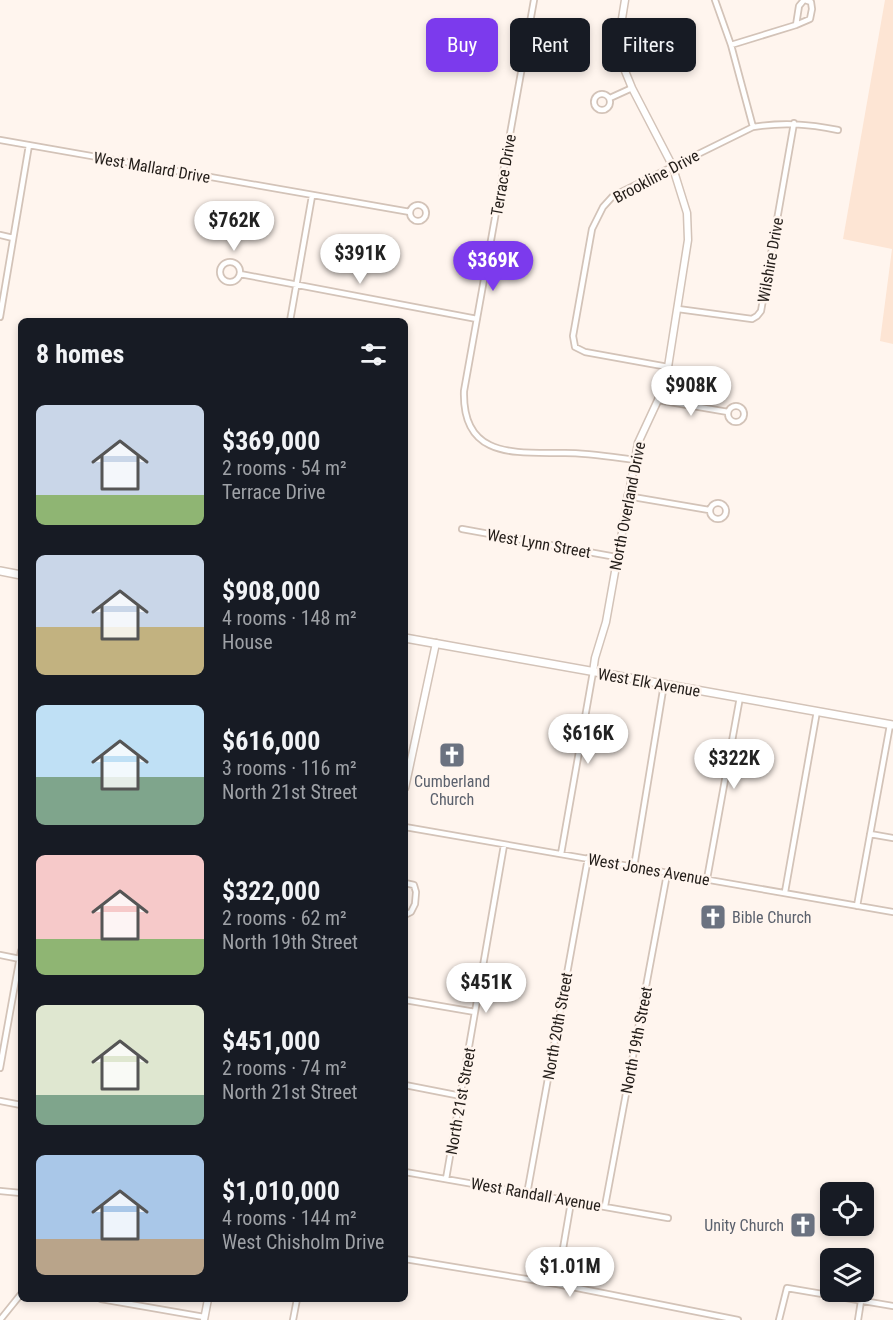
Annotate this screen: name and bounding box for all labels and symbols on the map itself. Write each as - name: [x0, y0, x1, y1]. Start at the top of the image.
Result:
- street label: Terrace Drive: [487, 133, 520, 217]
- street label: Brookline Drive: [610, 146, 703, 207]
- street label: West Mallard Drive: [92, 148, 212, 187]
- pin: $762K: [192, 201, 276, 252]
- street label: Wilshire Drive: [754, 216, 787, 304]
- pin: $391K: [318, 234, 402, 285]
- pin: $369K: [451, 241, 535, 292]
- pin: $908K: [649, 366, 733, 417]
- street label: North Overland Drive: [606, 440, 649, 572]
- street label: West Lynn Street: [486, 525, 593, 562]
- street label: West Elk Avenue: [596, 664, 702, 701]
- pin: $616K: [546, 714, 630, 765]
- pin: $322K: [692, 739, 776, 790]
- church icon: Cumberland Church: [437, 740, 467, 770]
- place label: Cumberland Church: [414, 772, 490, 809]
- street label: West Jones Avenue: [587, 849, 711, 890]
- church icon: Bible Church: [698, 902, 728, 932]
- place label: Bible Church: [732, 908, 812, 927]
- pin: $451K: [444, 963, 528, 1014]
- street label: North 20th Street: [539, 971, 576, 1081]
- street label: North 19th Street: [617, 985, 656, 1095]
- street label: North 21st Street: [442, 1046, 479, 1156]
- street label: West Randall Avenue: [469, 1174, 602, 1215]
- church icon: Unity Church: [788, 1210, 818, 1240]
- place label: Unity Church: [704, 1216, 784, 1235]
- pin: $1.01M: [521, 1247, 619, 1298]

